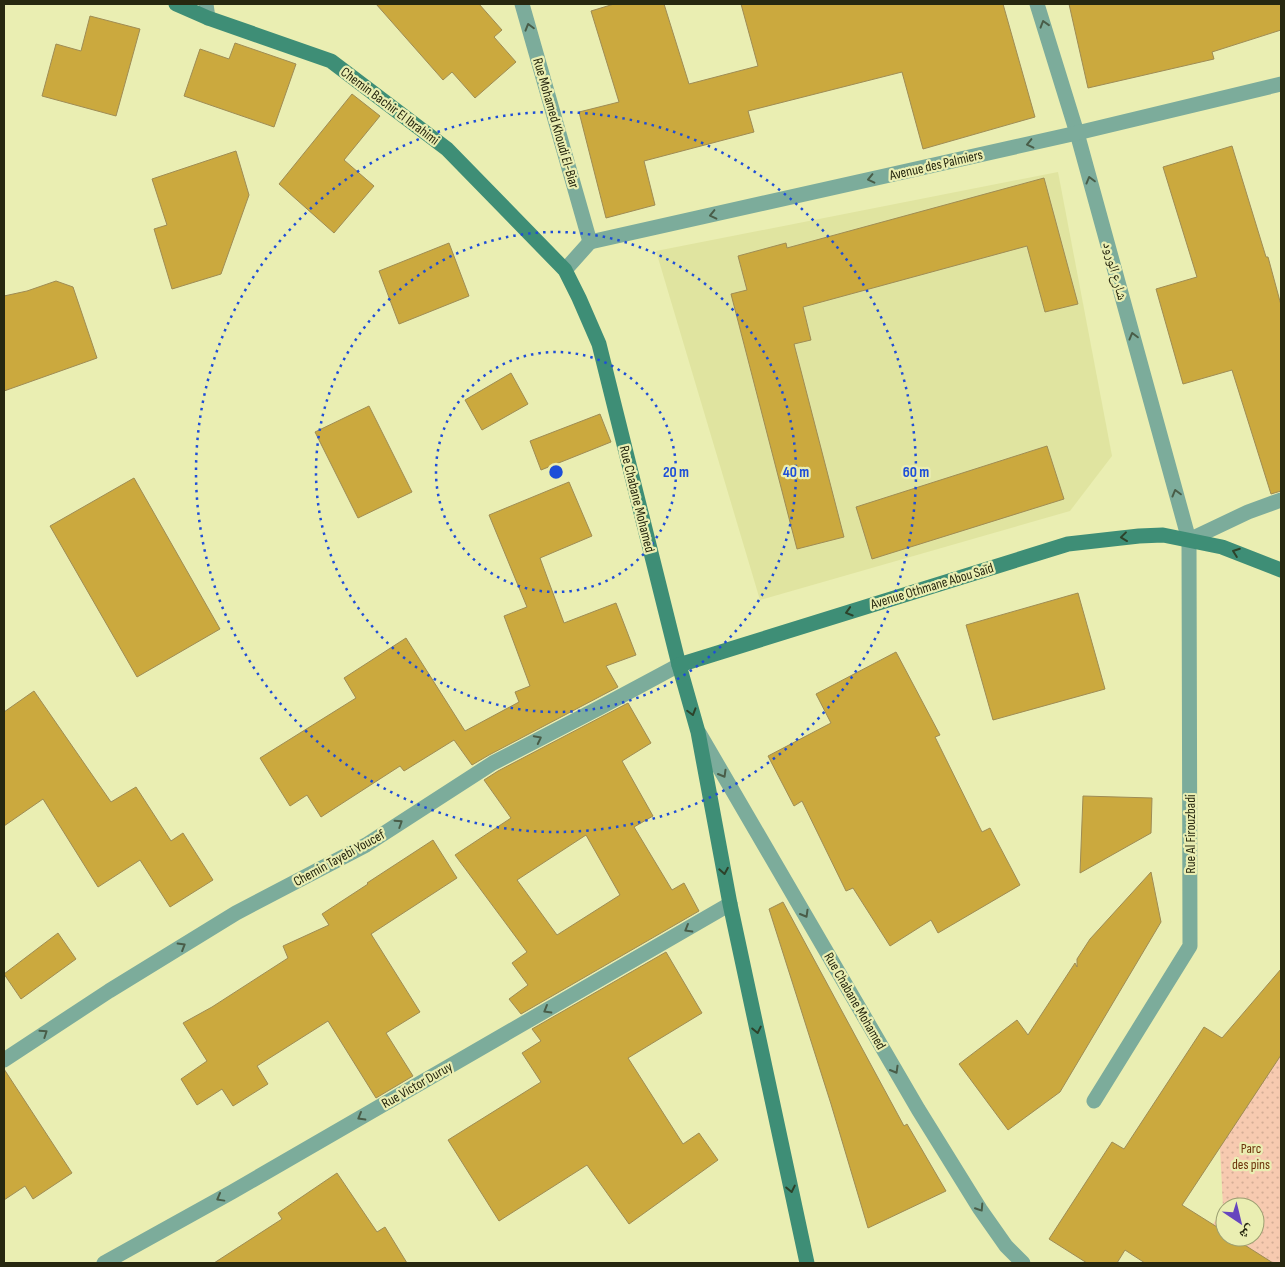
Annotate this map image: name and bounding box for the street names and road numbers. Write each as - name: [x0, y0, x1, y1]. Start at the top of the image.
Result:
- street label: Rue Mohamed Khoudi El-Biar: [529, 56, 583, 190]
- street label: Chemin Bachir El Ibrahimi: [337, 63, 443, 149]
- street label: Avenue des Palmiers: [887, 146, 984, 184]
- street label: شارع الورود: [1098, 240, 1131, 302]
- street label: Rue Chabane Mohamed: [616, 444, 659, 554]
- street label: Avenue Othmane Abou Saïd: [868, 559, 996, 613]
- street label: Rue Al Firouzbadi: [1182, 794, 1199, 874]
- street label: Chemin Tayebi Youcef: [290, 825, 388, 890]
- street label: Rue Chabane Mohamed: [820, 949, 890, 1053]
- street label: Rue Victor Duruy: [379, 1058, 456, 1112]

